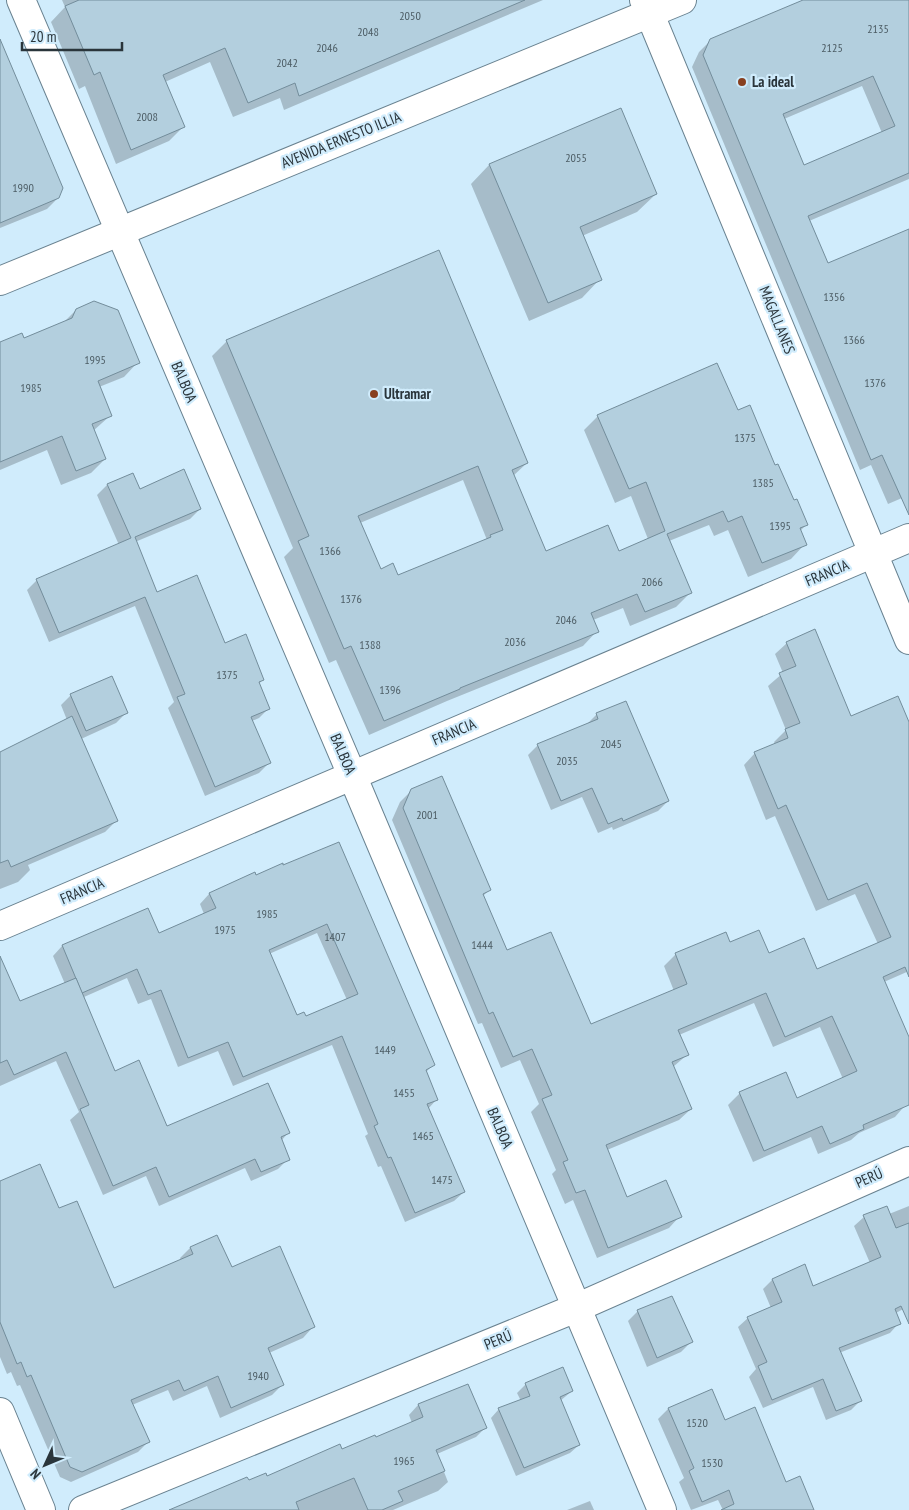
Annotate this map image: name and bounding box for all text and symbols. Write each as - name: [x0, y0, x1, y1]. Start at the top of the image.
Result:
- house number: 2050: [399, 8, 421, 23]
- scale bar: [22, 20, 122, 52]
- house number: 2135: [867, 21, 889, 36]
- house number: 2048: [357, 24, 379, 39]
- text: 20 m: [30, 27, 56, 46]
- house number: 2046: [316, 40, 338, 55]
- house number: 2125: [821, 40, 843, 55]
- house number: 2042: [276, 55, 298, 70]
- place label: La ideal: [752, 72, 794, 91]
- marker: La ideal: [736, 76, 748, 88]
- street label: AVENIDA ERNESTO ILLIA: [278, 107, 404, 172]
- house number: 2008: [136, 109, 158, 124]
- house number: 2055: [565, 150, 587, 165]
- house number: 1990: [12, 180, 34, 195]
- street label: MAGALLANES: [755, 283, 800, 356]
- house number: 1356: [823, 289, 845, 304]
- house number: 1366: [843, 332, 865, 347]
- house number: 1995: [84, 352, 106, 367]
- street label: BALBOA: [167, 359, 202, 406]
- house number: 1376: [864, 375, 886, 390]
- house number: 1985: [20, 380, 42, 395]
- place label: Ultramar: [384, 384, 431, 403]
- marker: Ultramar: [368, 388, 380, 400]
- house number: 1375: [734, 430, 756, 445]
- house number: 1385: [752, 475, 774, 490]
- house number: 1395: [769, 518, 791, 533]
- house number: 1366: [319, 543, 341, 558]
- street label: FRANCIA: [802, 555, 852, 590]
- house number: 2066: [641, 574, 663, 589]
- house number: 1376: [340, 591, 362, 606]
- house number: 2046: [555, 612, 577, 627]
- house number: 2036: [504, 634, 526, 649]
- house number: 1388: [359, 637, 381, 652]
- house number: 1375: [216, 667, 238, 682]
- house number: 1396: [379, 682, 401, 697]
- street label: FRANCIA: [429, 714, 479, 749]
- street label: BALBOA: [326, 731, 361, 778]
- house number: 2045: [600, 736, 622, 751]
- house number: 2035: [556, 753, 578, 768]
- house number: 2001: [416, 807, 438, 822]
- street label: FRANCIA: [57, 873, 107, 908]
- house number: 1985: [256, 906, 278, 921]
- house number: 1975: [214, 922, 236, 937]
- house number: 1407: [324, 929, 346, 944]
- house number: 1444: [471, 937, 493, 952]
- house number: 1449: [374, 1042, 396, 1057]
- house number: 1455: [393, 1085, 415, 1100]
- street label: BALBOA: [483, 1105, 518, 1152]
- house number: 1465: [412, 1128, 434, 1143]
- street label: PERÚ: [852, 1163, 886, 1192]
- house number: 1475: [431, 1172, 453, 1187]
- street label: PERÚ: [481, 1325, 514, 1354]
- house number: 1940: [247, 1368, 269, 1383]
- house number: 1520: [686, 1415, 708, 1430]
- north arrow: [20, 1440, 70, 1490]
- house number: 1965: [393, 1453, 415, 1468]
- house number: 1530: [701, 1455, 723, 1470]
- text: N: [27, 1465, 45, 1483]

